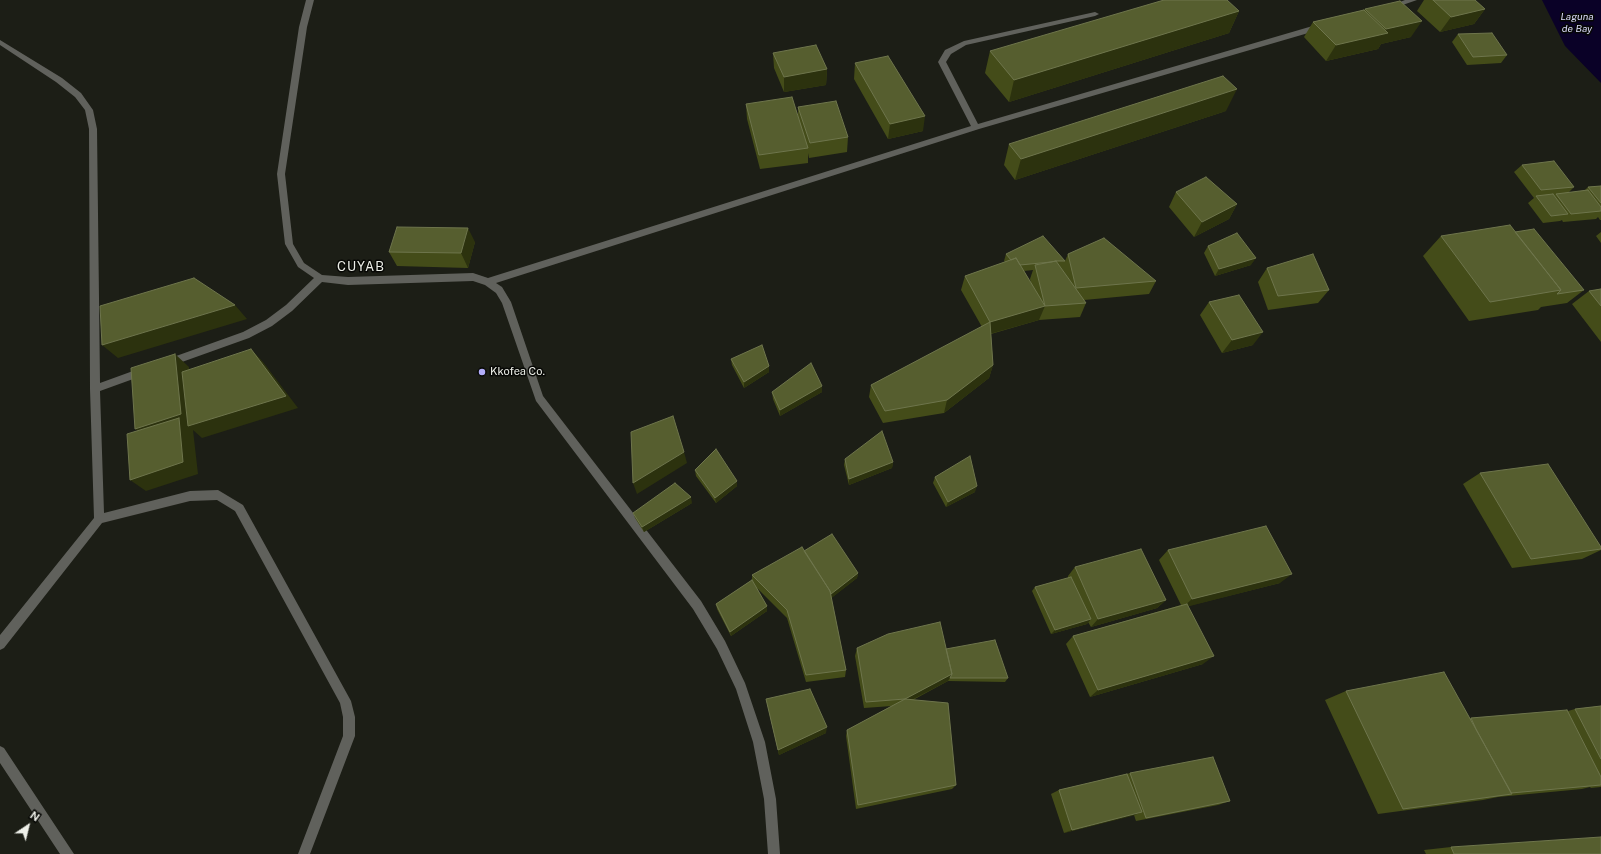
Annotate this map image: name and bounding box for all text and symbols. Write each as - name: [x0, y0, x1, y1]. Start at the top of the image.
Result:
- water label: Laguna de Bay: [1560, 11, 1594, 34]
- district label: CUYAB: [337, 259, 385, 275]
- place label: Kkofea Co.: [490, 365, 545, 379]
- marker: Kkofea Co.: [477, 367, 487, 377]
- north arrow: [8, 806, 48, 846]
- text: N: [28, 809, 42, 824]

